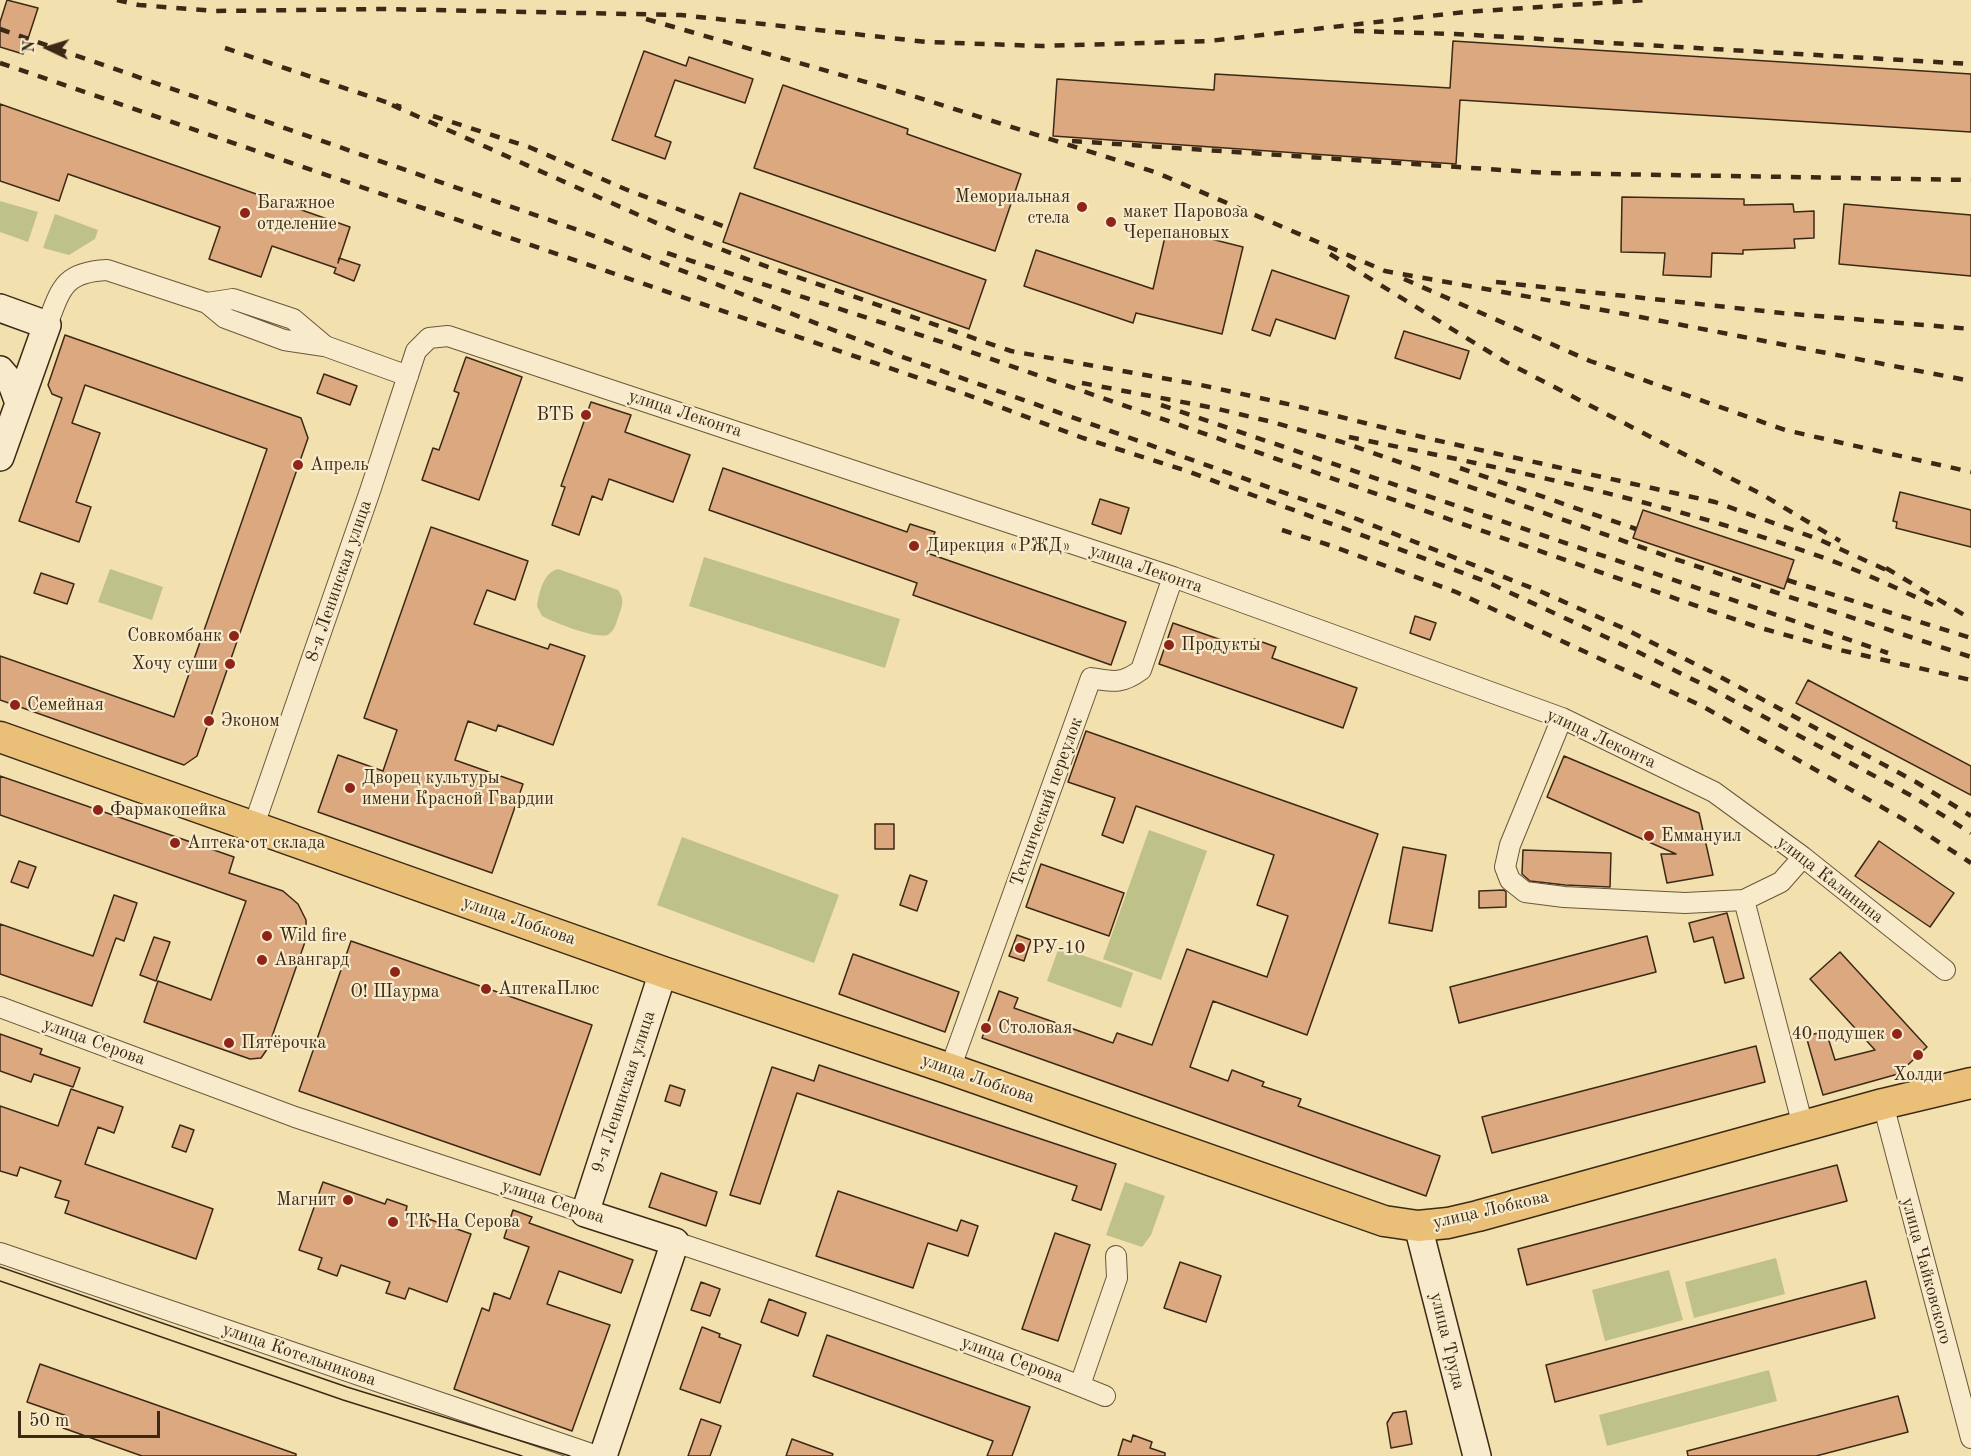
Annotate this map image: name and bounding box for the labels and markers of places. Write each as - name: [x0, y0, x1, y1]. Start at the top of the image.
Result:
- place label: Мемориальная стела: [955, 186, 1070, 228]
- place label: Багажное отделение: [257, 192, 337, 234]
- marker: Мемориальная стела: [1075, 200, 1089, 214]
- place label: макет Паровоза Черепановых: [1123, 201, 1249, 244]
- marker: Багажное отделение: [238, 206, 252, 220]
- marker: макет Паровоза Черепановых: [1104, 215, 1118, 229]
- place label: ВТБ: [536, 404, 574, 426]
- marker: ВТБ: [579, 408, 593, 422]
- place label: Апрель: [310, 454, 369, 476]
- marker: Апрель: [291, 458, 305, 472]
- place label: Дирекция «РЖД»: [926, 535, 1071, 557]
- marker: Дирекция «РЖД»: [907, 539, 921, 553]
- place label: Совкомбанк: [127, 625, 222, 647]
- marker: Совкомбанк: [227, 629, 241, 643]
- place label: Продукты: [1181, 634, 1261, 656]
- marker: Продукты: [1162, 638, 1176, 652]
- place label: Хочу суши: [132, 653, 218, 675]
- marker: Хочу суши: [223, 657, 237, 671]
- place label: Семейная: [27, 694, 104, 716]
- marker: Семейная: [8, 698, 22, 712]
- place label: Эконом: [221, 710, 280, 732]
- marker: Эконом: [202, 714, 216, 728]
- place label: Дворец культуры имени Красной Гвардии: [362, 767, 554, 810]
- marker: Дворец культуры имени Красной Гвардии: [343, 781, 357, 795]
- place label: Фармакопейка: [110, 799, 226, 821]
- marker: Фармакопейка: [91, 803, 105, 817]
- place label: Еммануил: [1661, 825, 1741, 847]
- marker: Еммануил: [1642, 829, 1656, 843]
- place label: Аптека от склада: [187, 832, 325, 854]
- marker: Аптека от склада: [168, 836, 182, 850]
- place label: Wild fire: [279, 925, 347, 947]
- marker: Wild fire: [260, 929, 274, 943]
- place label: РУ-10: [1032, 937, 1085, 959]
- marker: РУ-10: [1013, 941, 1027, 955]
- place label: Авангард: [274, 949, 349, 971]
- marker: Авангард: [255, 953, 269, 967]
- marker: О! Шаурма: [388, 965, 402, 979]
- place label: АптекаПлюс: [498, 978, 599, 1000]
- place label: О! Шаурма: [350, 981, 440, 1003]
- marker: АптекаПлюс: [479, 982, 493, 996]
- place label: Столовая: [998, 1017, 1072, 1039]
- marker: Столовая: [979, 1021, 993, 1035]
- place label: 40 подушек: [1791, 1023, 1885, 1045]
- marker: 40 подушек: [1890, 1027, 1904, 1041]
- place label: Пятёрочка: [241, 1032, 326, 1054]
- marker: Пятёрочка: [222, 1036, 236, 1050]
- marker: Холди: [1911, 1048, 1925, 1062]
- place label: Холди: [1893, 1064, 1943, 1086]
- place label: Магнит: [276, 1189, 336, 1211]
- marker: Магнит: [341, 1193, 355, 1207]
- place label: ТК На Серова: [405, 1211, 520, 1233]
- marker: ТК На Серова: [386, 1215, 400, 1229]

